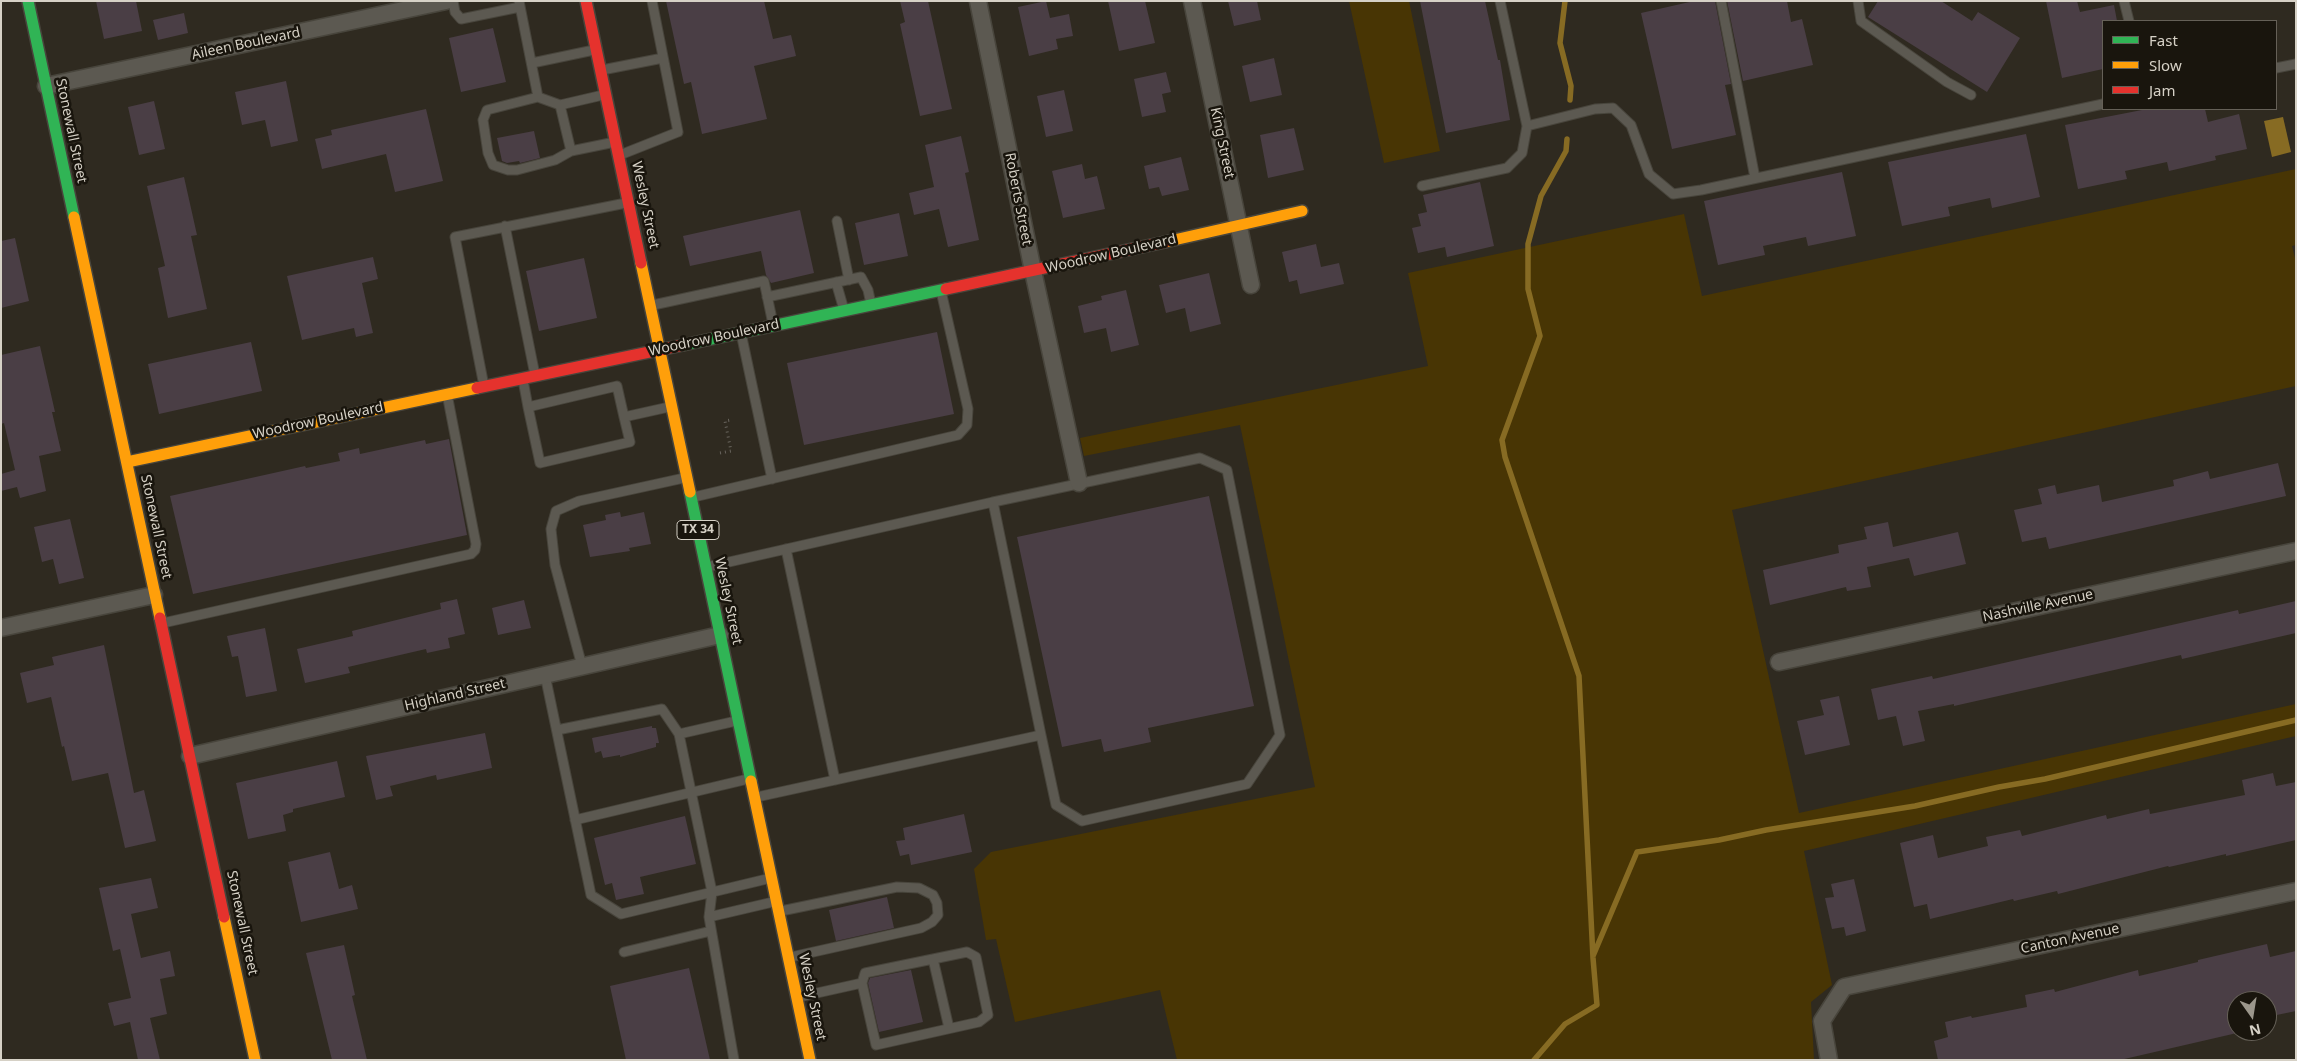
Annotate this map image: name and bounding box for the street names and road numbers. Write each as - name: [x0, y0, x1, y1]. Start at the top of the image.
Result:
- street label: Aileen Boulevard: [190, 24, 302, 64]
- street label: Stonewall Street: [52, 77, 90, 185]
- street label: King Street: [1206, 106, 1238, 180]
- street label: Roberts Street: [1001, 151, 1035, 247]
- street label: Wesley Street: [628, 160, 662, 250]
- street label: Woodrow Boulevard: [1044, 231, 1178, 277]
- street label: Woodrow Boulevard: [647, 316, 781, 360]
- street label: Woodrow Boulevard: [251, 399, 385, 443]
- street label: Stonewall Street: [137, 473, 175, 581]
- road number: TX 34: [677, 520, 719, 540]
- street label: Wesley Street: [711, 556, 745, 646]
- street label: Nashville Avenue: [1981, 586, 2095, 626]
- street label: Highland Street: [403, 675, 507, 715]
- street label: Stonewall Street: [223, 869, 261, 977]
- street label: Canton Avenue: [2019, 920, 2121, 958]
- street label: Wesley Street: [795, 952, 829, 1042]

